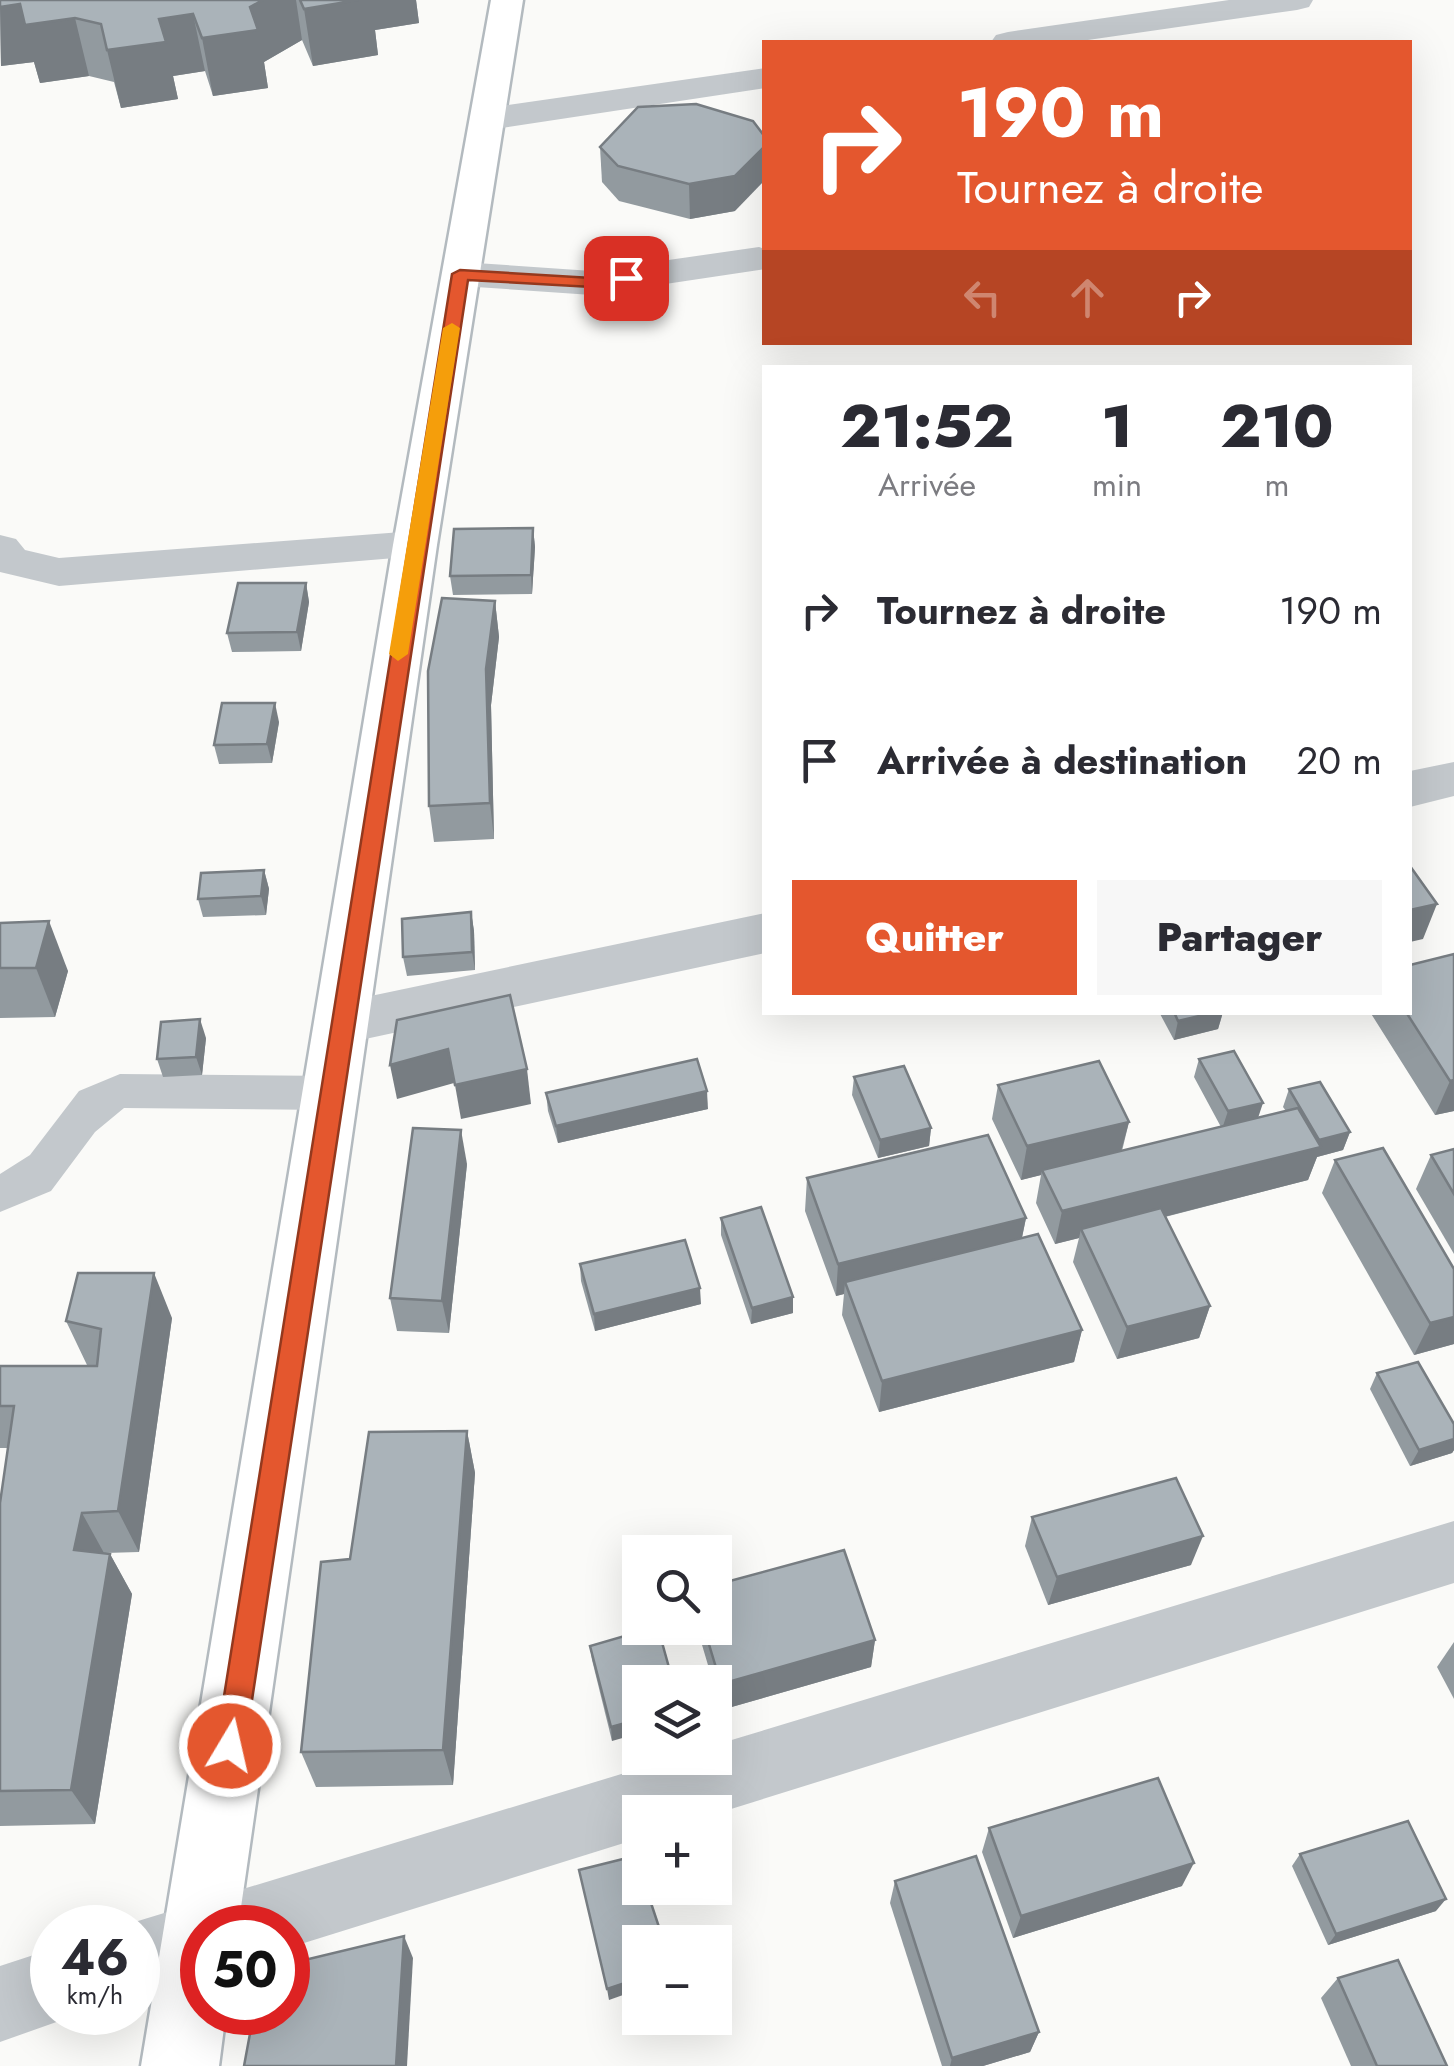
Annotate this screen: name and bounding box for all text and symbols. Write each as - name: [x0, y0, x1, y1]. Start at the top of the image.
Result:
- text: 190 m: [957, 62, 1164, 163]
- icon: right: [792, 80, 922, 210]
- text: Tournez à droite: [957, 155, 1263, 220]
- pin: [584, 236, 669, 321]
- icon: arrive: [599, 251, 654, 306]
- icon: left: [955, 270, 1010, 325]
- icon: ahead: [1060, 270, 1115, 325]
- icon: right: [1165, 270, 1220, 325]
- text: 21:52: [840, 383, 1014, 470]
- text: 1: [1101, 383, 1133, 470]
- text: 210: [1220, 383, 1334, 470]
- text: Arrivée: [878, 462, 976, 508]
- text: min: [1092, 462, 1142, 508]
- text: m: [1265, 462, 1289, 508]
- icon: right: [792, 583, 847, 638]
- text: Tournez à droite: [877, 583, 1166, 638]
- text: 190 m: [1279, 583, 1382, 638]
- icon: arrive: [792, 733, 847, 788]
- text: Arrivée à destination: [877, 733, 1247, 788]
- text: 20 m: [1297, 733, 1382, 788]
- button: Quitter: [792, 880, 1077, 995]
- button: Partager: [1097, 880, 1382, 995]
- map controls: [622, 1535, 732, 2035]
- button: search: [622, 1535, 732, 1645]
- button: layers: [622, 1665, 732, 1775]
- position arrow: [178, 1694, 282, 1798]
- button: +: [622, 1795, 732, 1905]
- speed limit sign: 50: [180, 1905, 310, 2035]
- text: 46: [61, 1921, 129, 1994]
- button: −: [622, 1925, 732, 2035]
- text: km/h: [67, 1977, 123, 2013]

